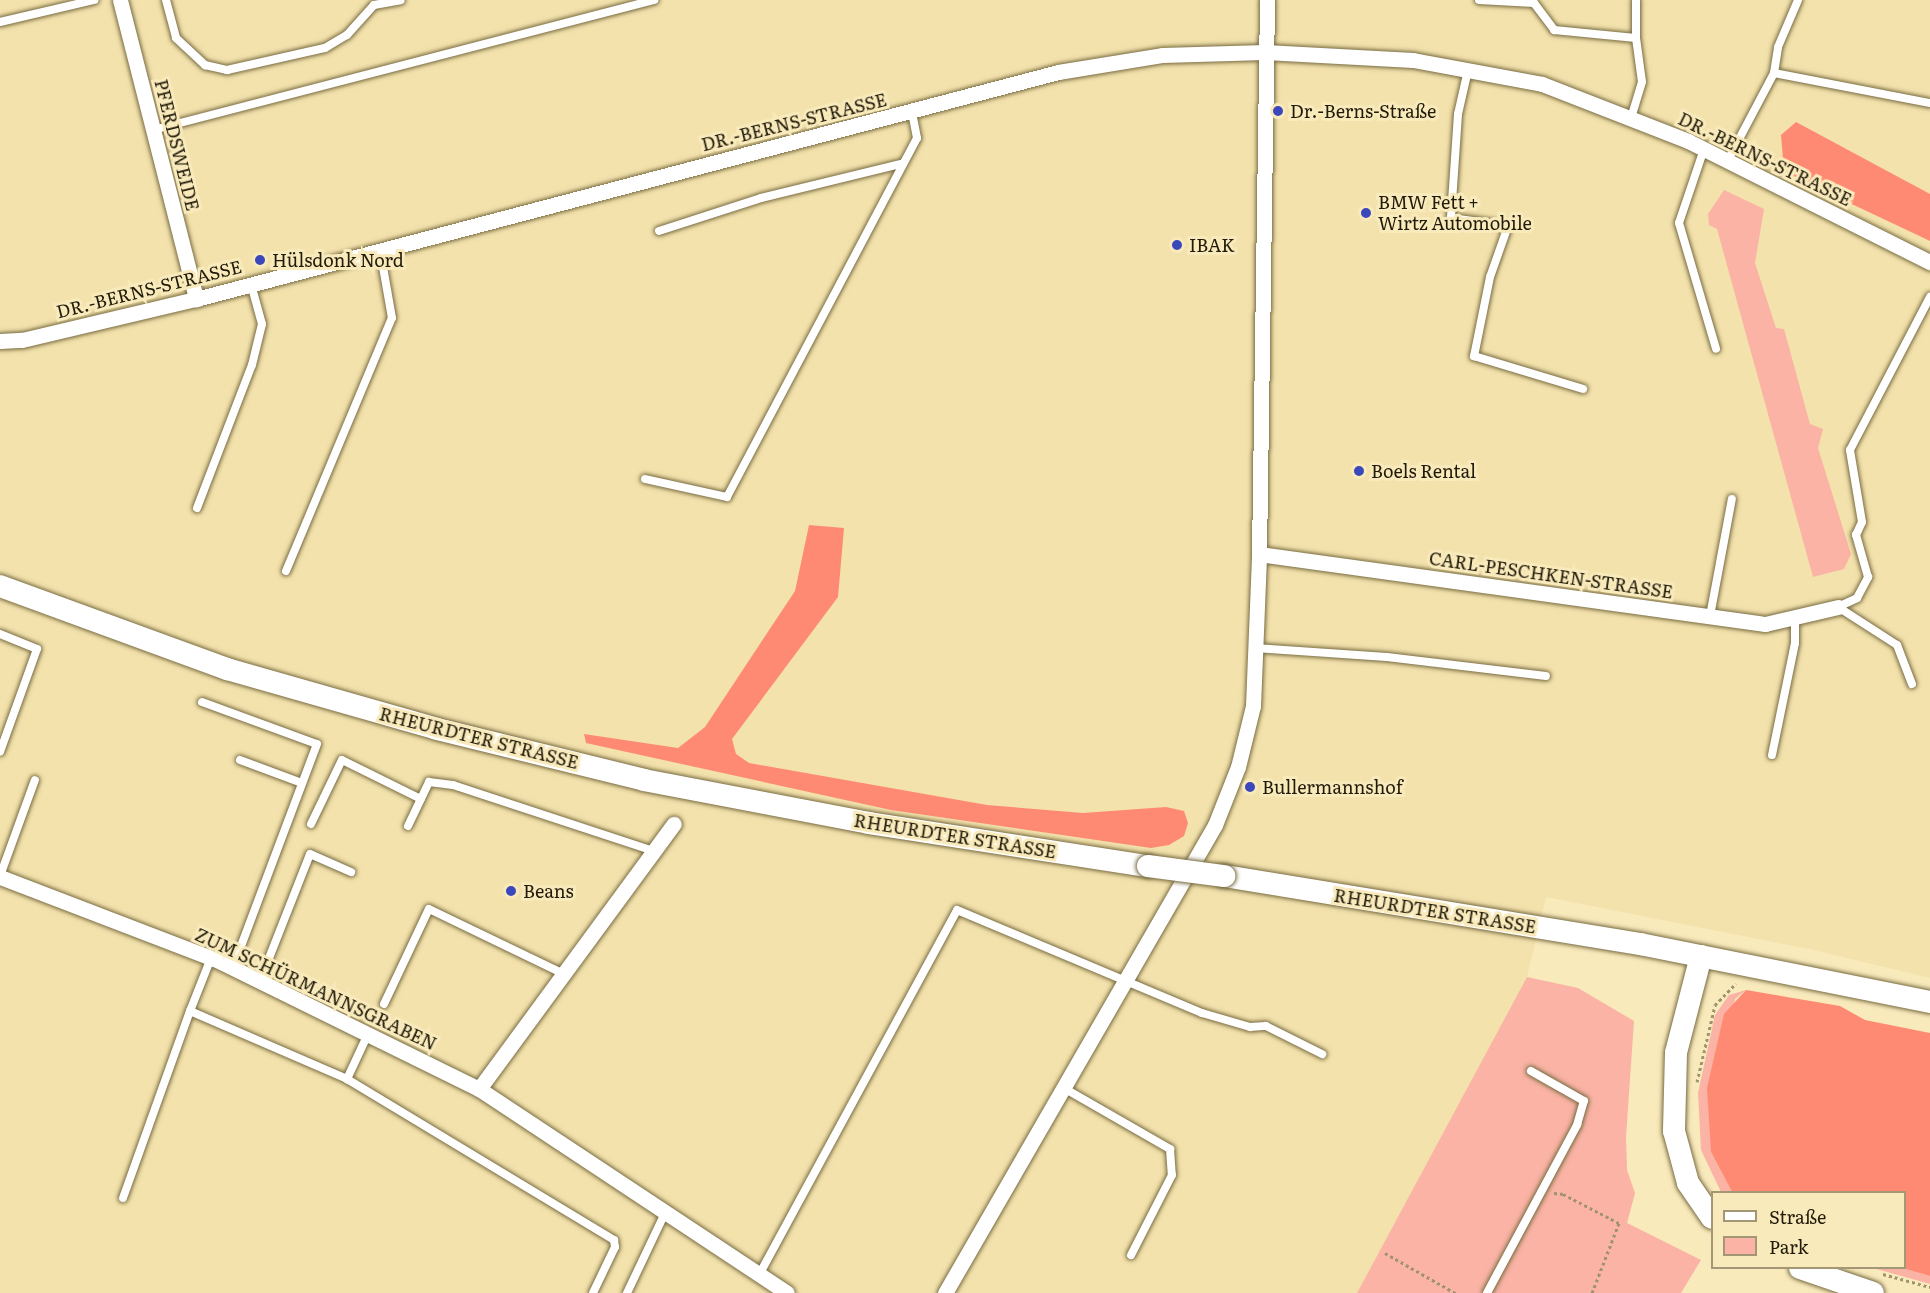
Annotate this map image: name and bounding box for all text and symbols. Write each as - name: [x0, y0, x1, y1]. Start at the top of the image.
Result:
- street label: PFERDSWEIDE: [150, 77, 204, 213]
- street label: DR.-BERNS-STRASSE: [699, 89, 889, 155]
- place label: Dr.-Berns-Straße: [1290, 100, 1436, 122]
- marker: Dr.-Berns-Straße: [1271, 104, 1285, 118]
- street label: DR.-BERNS-STRASSE: [1675, 108, 1855, 210]
- place label: BMW Fett + Wirtz Automobile: [1378, 192, 1532, 234]
- marker: BMW Fett + Wirtz Automobile: [1359, 206, 1373, 220]
- place label: IBAK: [1189, 234, 1235, 256]
- marker: IBAK: [1170, 238, 1184, 252]
- place label: Hülsdonk Nord: [272, 249, 404, 271]
- marker: Hülsdonk Nord: [253, 253, 267, 267]
- street label: DR.-BERNS-STRASSE: [54, 256, 244, 322]
- place label: Boels Rental: [1371, 460, 1476, 482]
- marker: Boels Rental: [1352, 464, 1366, 478]
- street label: CARL-PESCHKEN-STRASSE: [1428, 547, 1674, 603]
- street label: RHEURDTER STRASSE: [377, 703, 581, 773]
- place label: Bullermannshof: [1262, 776, 1403, 798]
- marker: Bullermannshof: [1243, 780, 1257, 794]
- street label: RHEURDTER STRASSE: [852, 809, 1058, 863]
- place label: Beans: [523, 880, 574, 902]
- marker: Beans: [504, 884, 518, 898]
- street label: RHEURDTER STRASSE: [1332, 884, 1538, 938]
- street label: ZUM SCHÜRMANNSGRABEN: [192, 923, 440, 1055]
- legend: [1711, 1191, 1906, 1269]
- text: Straße: [1769, 1203, 1826, 1230]
- text: Park: [1769, 1233, 1808, 1260]

